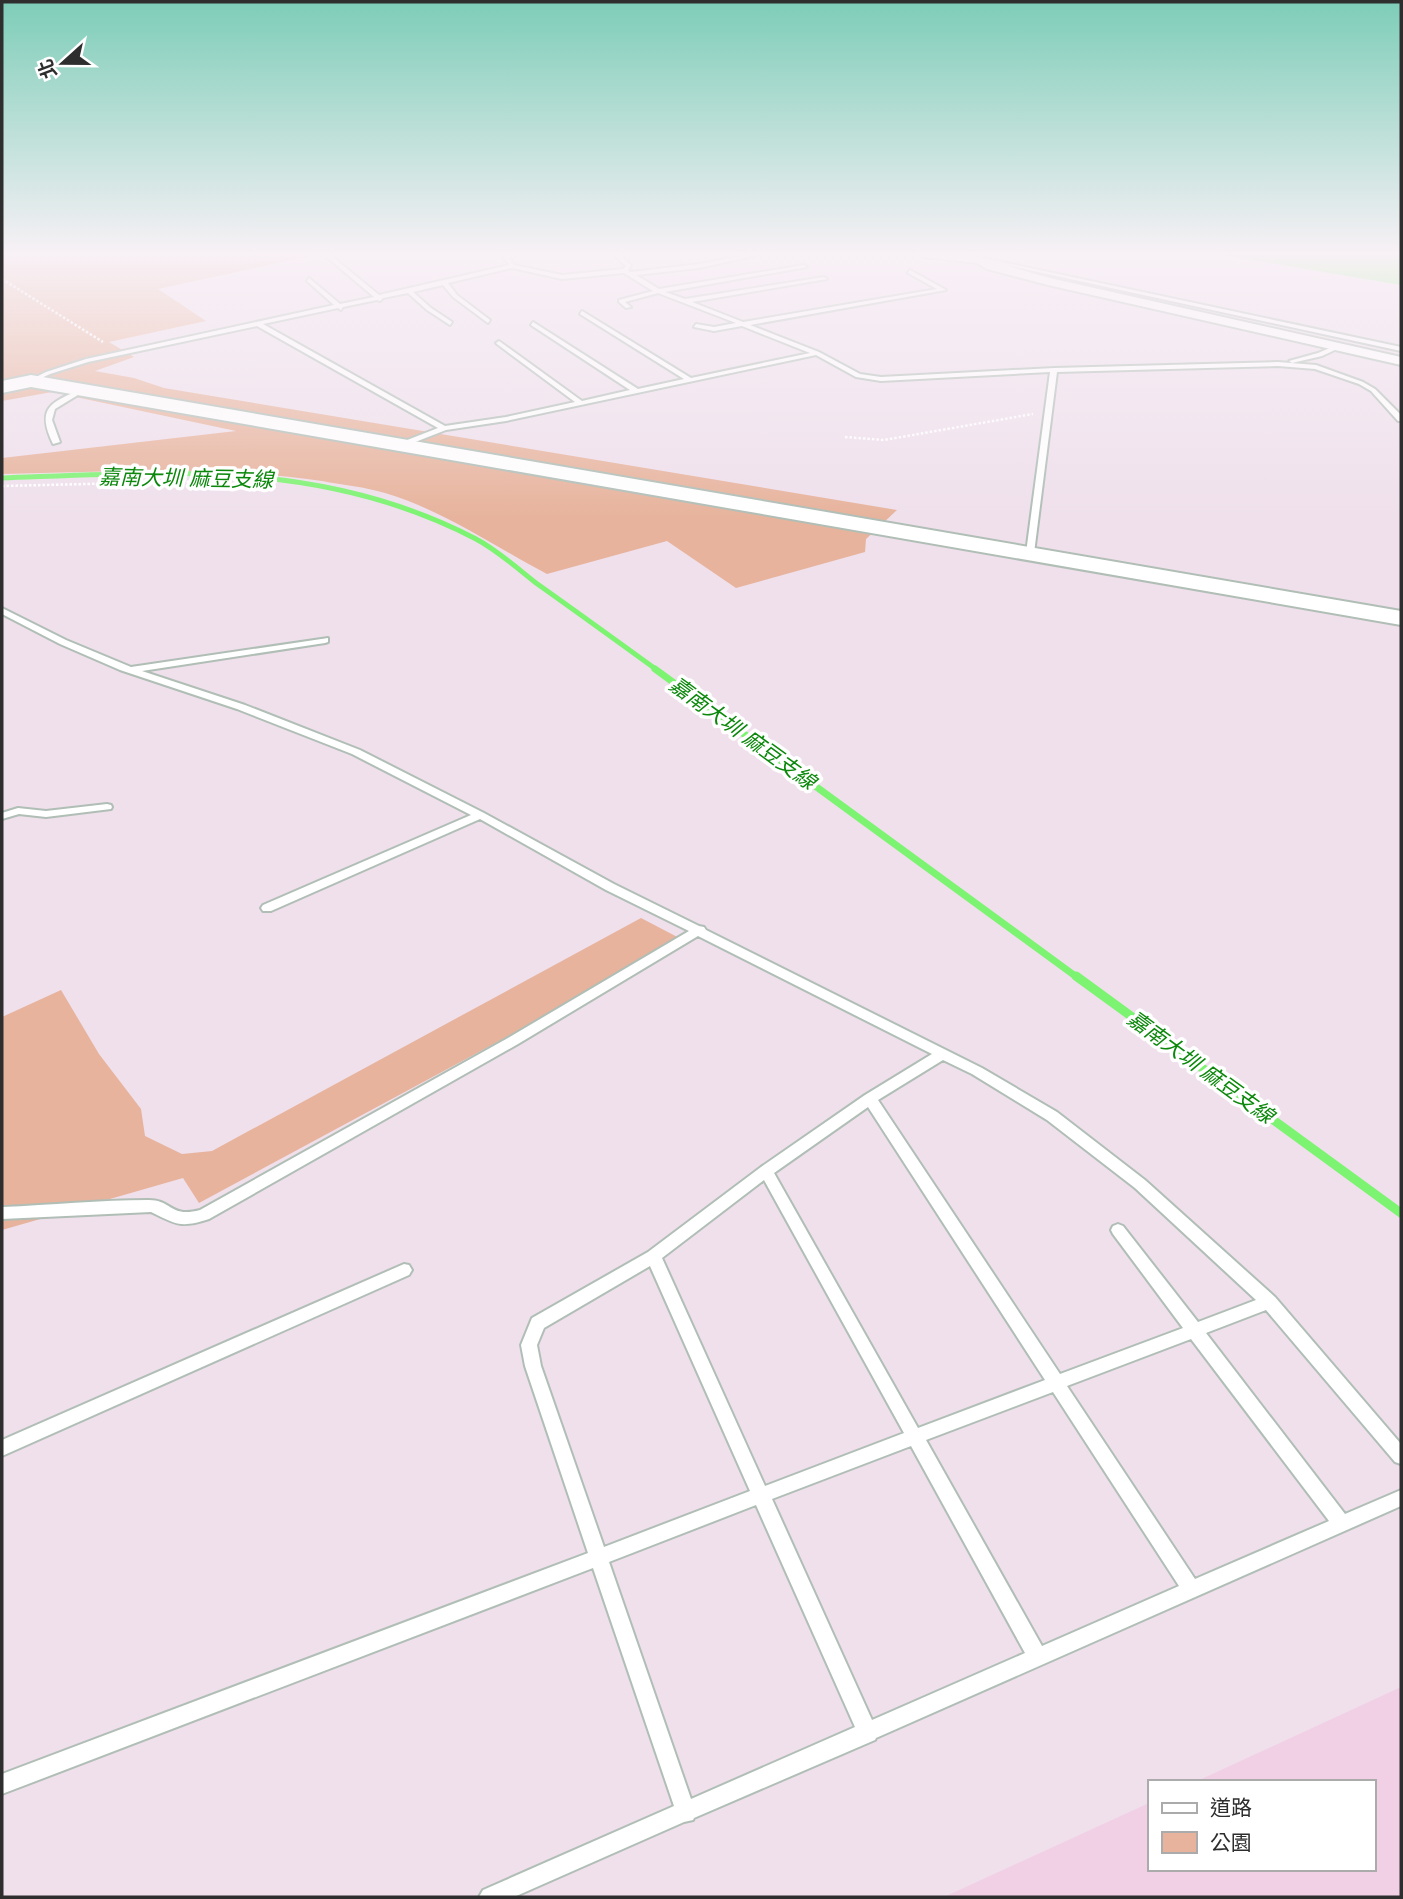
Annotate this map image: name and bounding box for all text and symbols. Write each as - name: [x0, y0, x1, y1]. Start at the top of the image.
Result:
- north arrow: [28, 28, 98, 98]
- text: 北: [32, 55, 64, 83]
- water label: 嘉南大圳 麻豆支線: [99, 462, 275, 494]
- water label: 嘉南大圳 麻豆支線: [664, 670, 824, 797]
- water label: 嘉南大圳 麻豆支線: [1122, 1004, 1282, 1131]
- legend: [1148, 1780, 1375, 1871]
- text: 道路: [1210, 1793, 1252, 1822]
- text: 公園: [1210, 1828, 1252, 1857]

